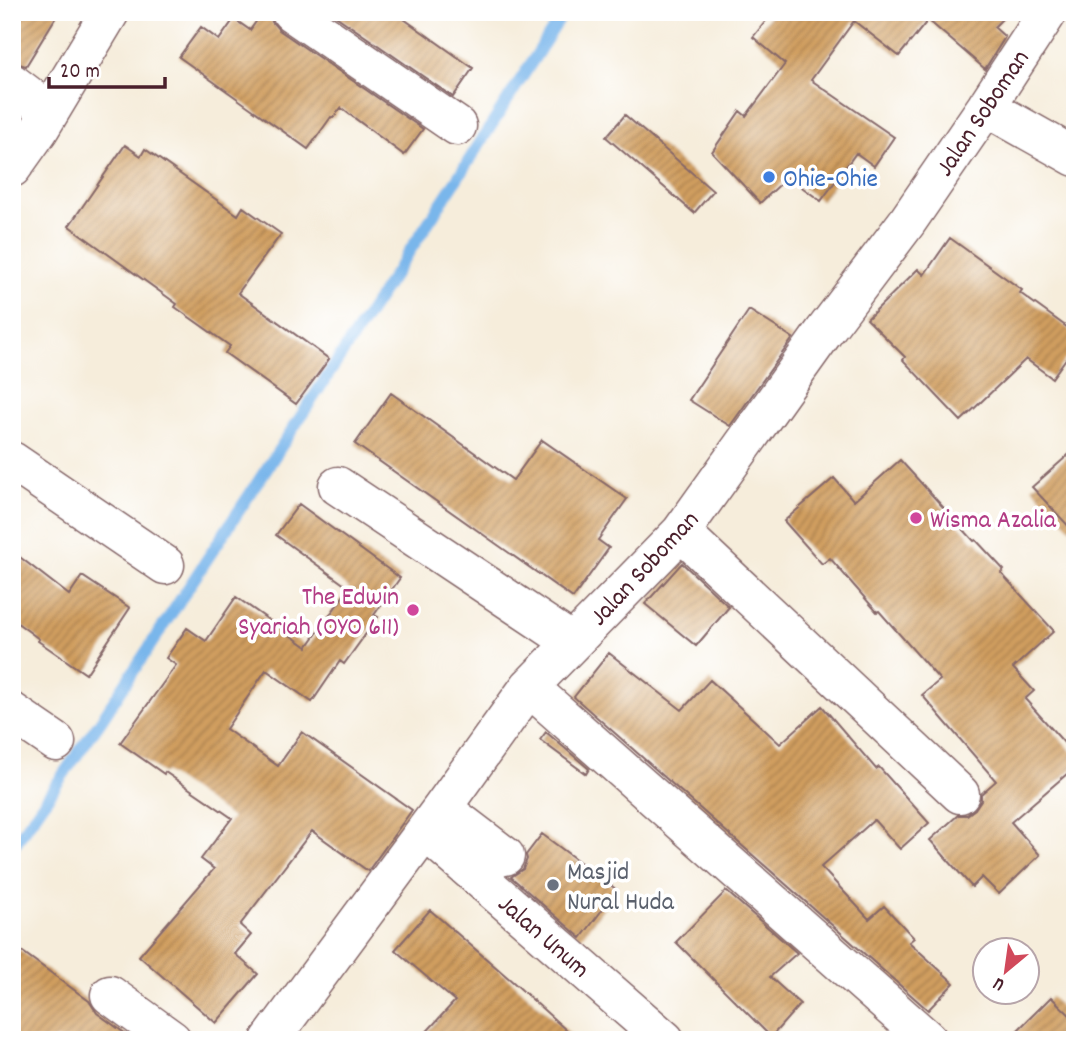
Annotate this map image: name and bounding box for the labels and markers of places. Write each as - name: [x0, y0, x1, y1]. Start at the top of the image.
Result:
- place label: Ohie-Ohie: [783, 162, 878, 199]
- marker: Ohie-Ohie: [761, 169, 777, 185]
- place label: Wisma Azalia: [930, 503, 1057, 540]
- marker: Wisma Azalia: [908, 510, 924, 526]
- place label: The Edwin Syariah (OYO 611): [238, 580, 399, 647]
- marker: The Edwin Syariah (OYO 611): [405, 602, 421, 618]
- place label: Masjid Nural Huda: [567, 855, 675, 922]
- marker: Masjid Nural Huda: [545, 877, 561, 893]

